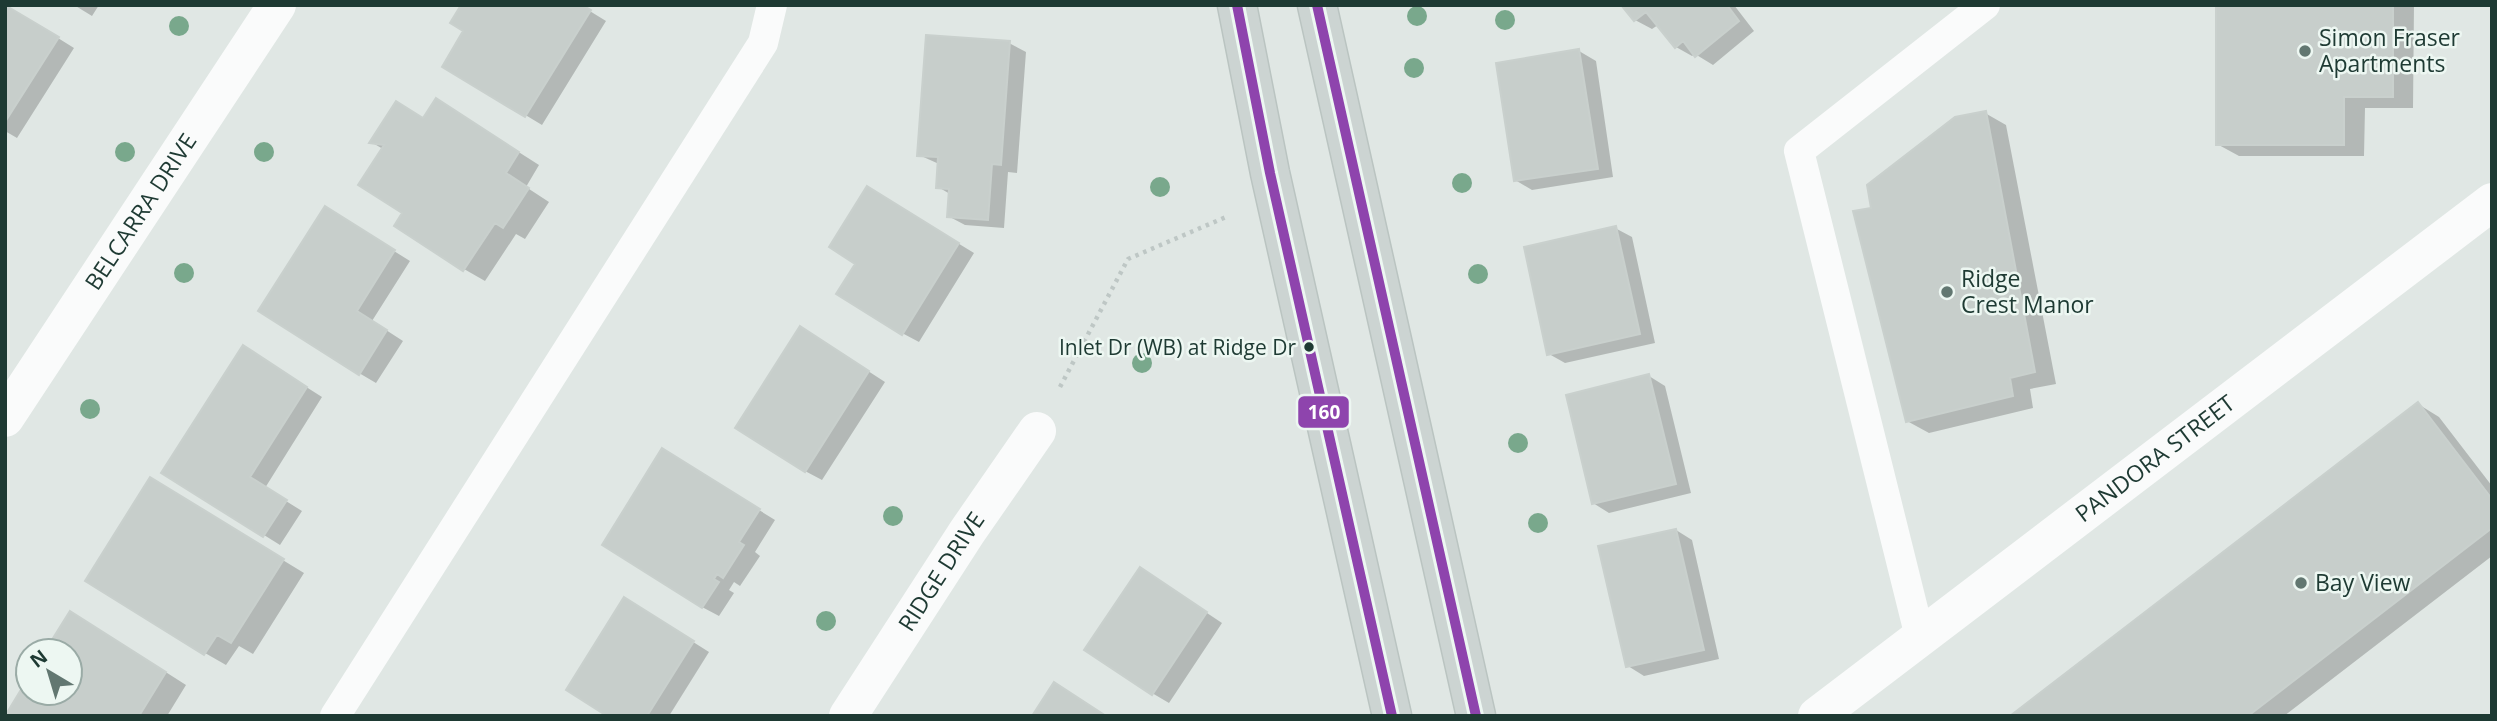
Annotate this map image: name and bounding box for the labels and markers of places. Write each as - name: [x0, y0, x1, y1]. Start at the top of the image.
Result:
- place label: Simon Fraser Apartments: [2319, 21, 2461, 79]
- marker: Simon Fraser Apartments: [2297, 43, 2313, 59]
- place label: Ridge Crest Manor: [1961, 262, 2094, 320]
- marker: Ridge Crest Manor: [1939, 284, 1955, 300]
- place label: Inlet Dr (WB) at Ridge Dr: [1059, 333, 1296, 361]
- marker: Inlet Dr (WB) at Ridge Dr: [1302, 340, 1316, 354]
- place label: Bay View: [2315, 566, 2411, 598]
- marker: Bay View: [2293, 575, 2309, 591]

